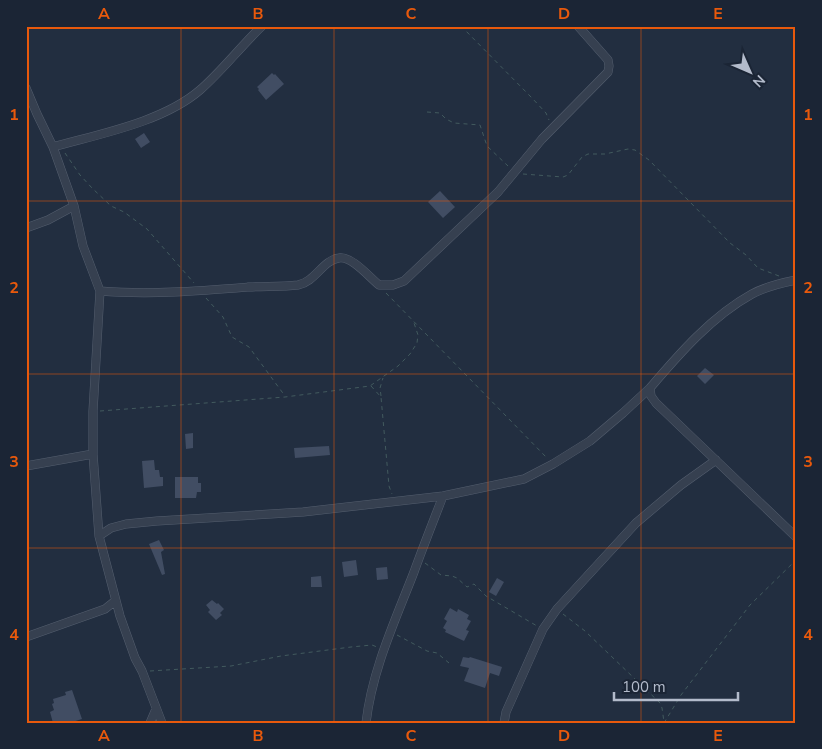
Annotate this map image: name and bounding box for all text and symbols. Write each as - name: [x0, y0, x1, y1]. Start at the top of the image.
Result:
- text: A: [98, 3, 110, 25]
- text: B: [252, 3, 264, 25]
- text: C: [406, 3, 417, 25]
- text: D: [558, 3, 570, 25]
- text: E: [713, 3, 723, 25]
- north arrow: [724, 48, 774, 98]
- text: N: [748, 70, 769, 91]
- text: 1: [9, 104, 19, 126]
- text: 1: [803, 104, 813, 126]
- text: 2: [9, 277, 19, 299]
- text: 2: [803, 277, 813, 299]
- text: 3: [9, 451, 19, 473]
- text: 3: [803, 451, 813, 473]
- text: 4: [9, 624, 19, 646]
- text: 4: [803, 624, 813, 646]
- scale bar: [614, 669, 738, 701]
- text: 100 m: [622, 677, 666, 697]
- text: A: [98, 725, 110, 747]
- text: B: [252, 725, 264, 747]
- text: C: [406, 725, 417, 747]
- text: D: [558, 725, 570, 747]
- text: E: [713, 725, 723, 747]

